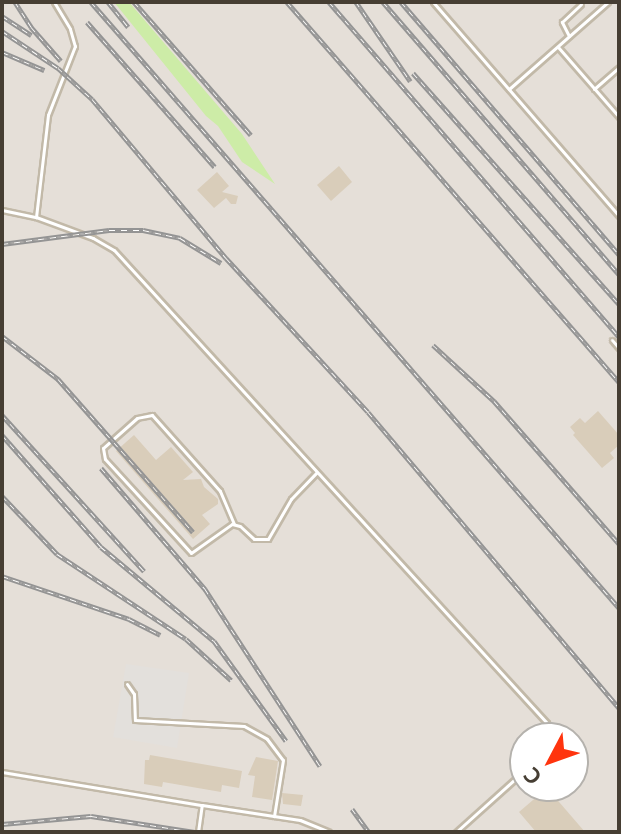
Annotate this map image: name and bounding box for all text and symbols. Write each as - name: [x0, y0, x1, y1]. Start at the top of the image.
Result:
- north arrow: [509, 722, 589, 802]
- text: С: [518, 763, 546, 790]

